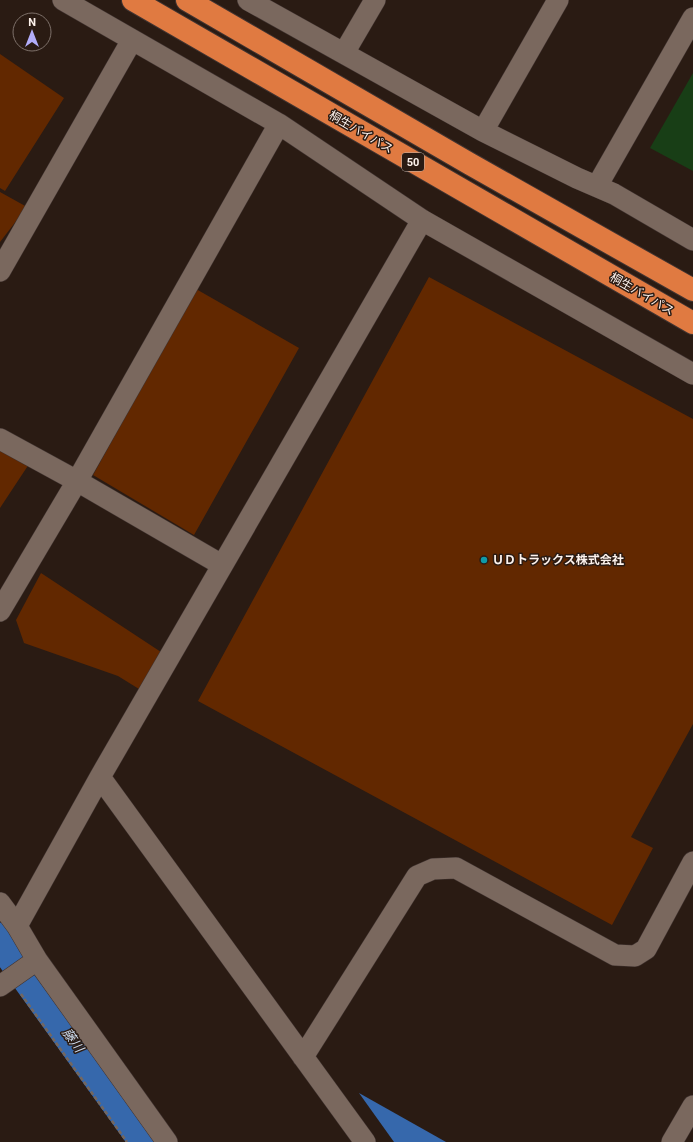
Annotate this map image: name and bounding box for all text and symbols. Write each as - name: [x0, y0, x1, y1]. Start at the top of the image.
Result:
- north arrow: [12, 12, 52, 52]
- text: N: [28, 16, 36, 29]
- street label: 桐生バイパス: [326, 108, 396, 156]
- road number: 50: [402, 153, 424, 171]
- street label: 桐生バイパス: [607, 270, 677, 318]
- place label: ＵＤトラックス株式会社: [492, 553, 624, 567]
- marker: ＵＤトラックス株式会社: [479, 555, 489, 565]
- water label: 藤川: [59, 1025, 88, 1057]

